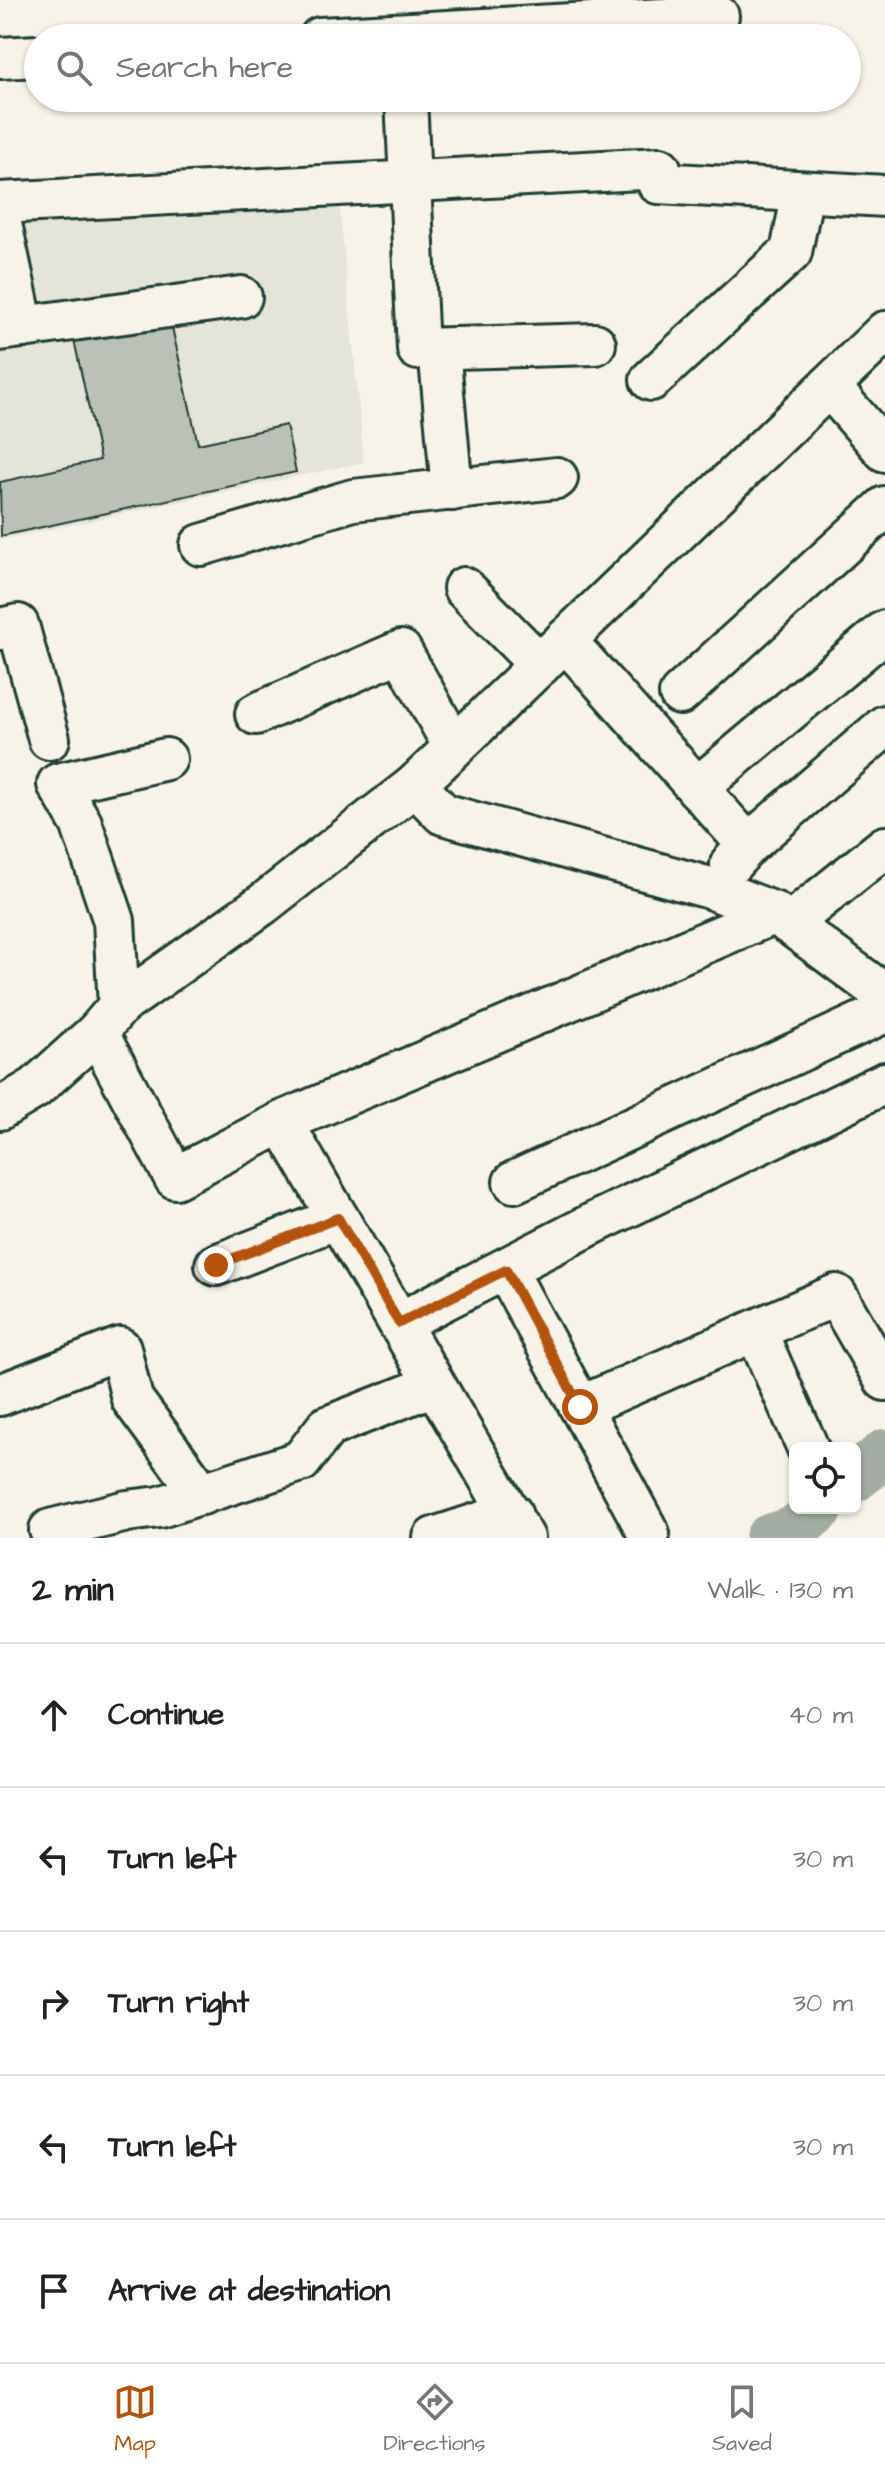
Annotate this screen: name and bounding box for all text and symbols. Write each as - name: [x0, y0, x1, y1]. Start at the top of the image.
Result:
- search box: [24, 24, 861, 112]
- icon: search: [52, 46, 96, 90]
- text: Search here: [116, 47, 293, 89]
- route end: [198, 1247, 234, 1283]
- route start: [562, 1389, 598, 1425]
- map controls: [789, 1442, 861, 1514]
- button: locate: [789, 1442, 861, 1514]
- text: 2 min: [32, 1566, 114, 1614]
- text: Walk · 130 m: [707, 1572, 853, 1608]
- icon: ahead: [32, 1693, 76, 1737]
- text: Continue: [108, 1694, 224, 1736]
- text: 40 m: [788, 1697, 853, 1733]
- icon: left: [32, 1837, 76, 1881]
- text: Turn left: [108, 1838, 236, 1880]
- text: 30 m: [793, 1841, 853, 1877]
- icon: right: [32, 1981, 76, 2025]
- text: Turn right: [108, 1982, 249, 2024]
- text: 30 m: [793, 1985, 853, 2021]
- icon: left: [32, 2125, 76, 2169]
- text: Turn left: [108, 2126, 236, 2168]
- text: 30 m: [793, 2129, 853, 2165]
- icon: arrive: [32, 2269, 76, 2313]
- text: Arrive at destination: [108, 2270, 390, 2312]
- tab: Map: [113, 2380, 157, 2459]
- tab: Directions: [383, 2380, 486, 2459]
- tab: Saved: [712, 2380, 772, 2459]

